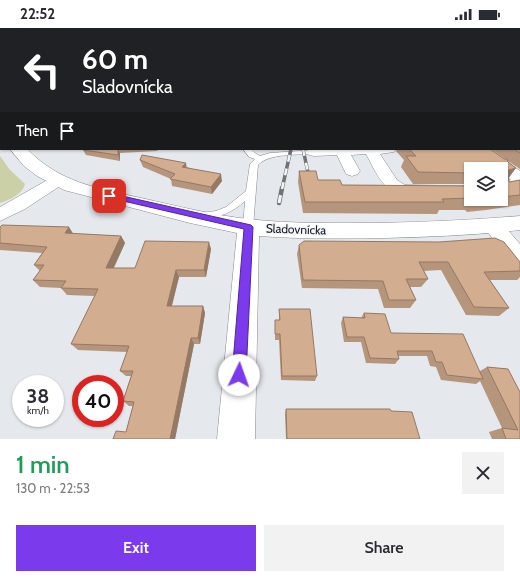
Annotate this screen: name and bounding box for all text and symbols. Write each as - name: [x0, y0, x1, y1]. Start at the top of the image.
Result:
- text: 22:52: [20, 5, 55, 23]
- text: 60 m: [82, 42, 148, 76]
- icon: left: [16, 44, 68, 96]
- text: Sladovnícka: [82, 76, 173, 98]
- icon: arrive: [56, 120, 78, 142]
- text: Then: [16, 122, 48, 140]
- map controls: [464, 162, 508, 206]
- button: layers: [464, 162, 508, 206]
- pin: [92, 179, 126, 213]
- icon: arrive: [98, 185, 120, 207]
- street label: Sladovnícka: [266, 220, 327, 238]
- position arrow: [218, 354, 260, 396]
- speed limit sign: 40: [72, 375, 124, 427]
- text: 38: [27, 384, 49, 408]
- text: km/h: [27, 404, 49, 417]
- text: 1 min: [16, 450, 70, 479]
- button: close: [462, 452, 504, 494]
- text: 130 m · 22:53: [16, 480, 90, 496]
- button: Exit: [16, 525, 256, 571]
- button: Share: [264, 525, 504, 571]

